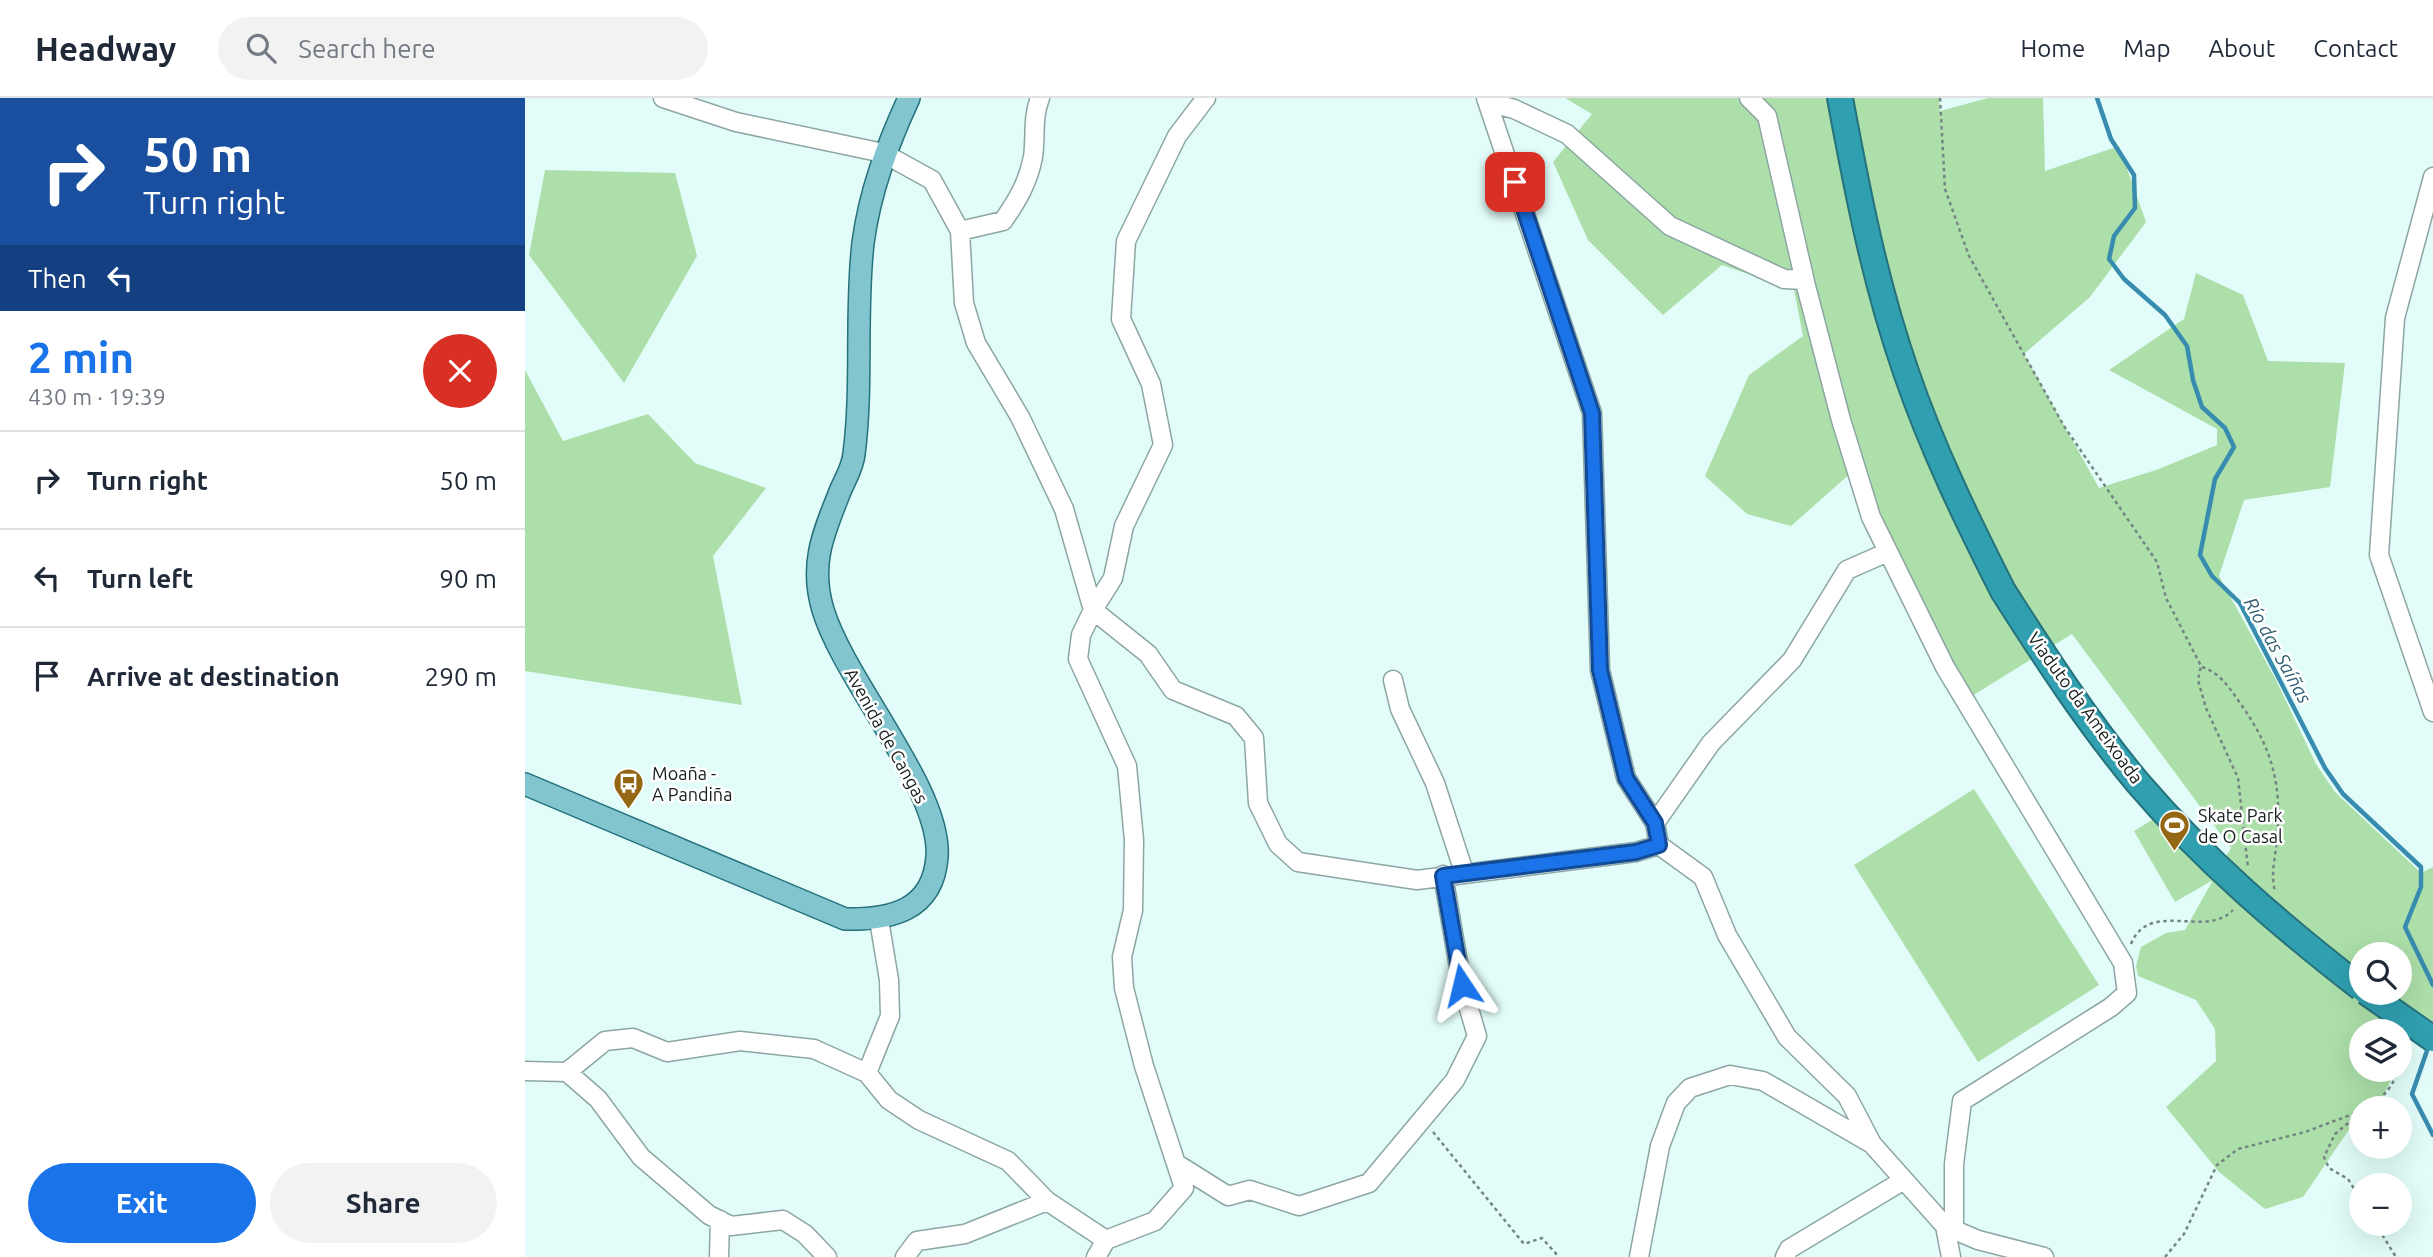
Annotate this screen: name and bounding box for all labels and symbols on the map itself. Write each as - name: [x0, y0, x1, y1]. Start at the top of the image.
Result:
- pin: [1485, 152, 1545, 212]
- water label: Río das Saíñas: [2240, 593, 2316, 707]
- street label: Viaduto da Ameixoada: [2024, 628, 2147, 787]
- street label: Avenida de Cangas: [841, 665, 932, 807]
- place label: Moaña - A Pandiña: [652, 763, 732, 804]
- bus stop icon: Moaña - A Pandiña: [612, 767, 646, 811]
- place label: Skate Park de O Casal: [2198, 805, 2283, 846]
- sports icon: Skate Park de O Casal: [2158, 809, 2192, 853]
- position arrow: [1425, 948, 1499, 1022]

